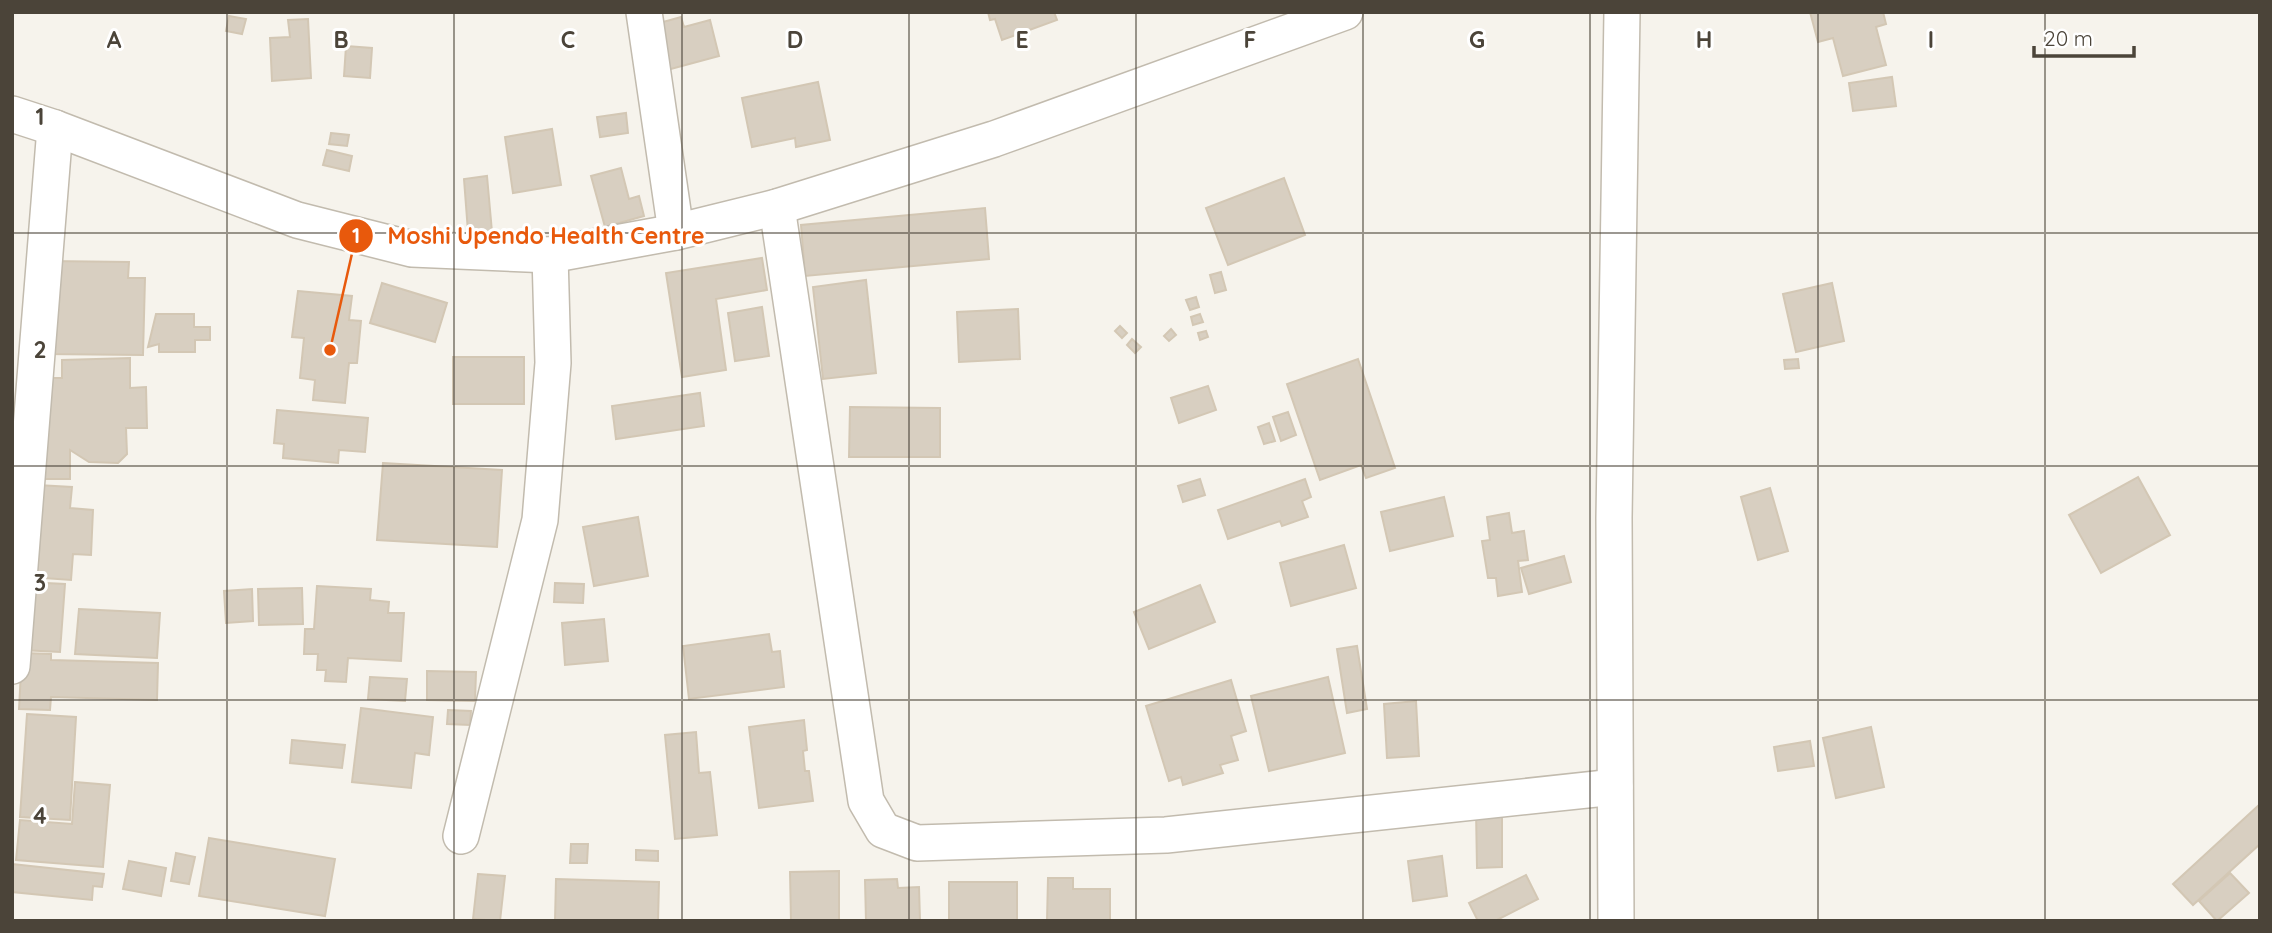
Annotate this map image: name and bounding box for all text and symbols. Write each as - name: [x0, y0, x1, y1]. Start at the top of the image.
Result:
- scale bar: [2034, 14, 2134, 58]
- text: A: [107, 25, 122, 54]
- text: B: [333, 25, 349, 54]
- text: C: [561, 25, 575, 54]
- text: D: [787, 25, 803, 54]
- text: E: [1015, 25, 1029, 54]
- text: F: [1244, 25, 1256, 54]
- text: G: [1469, 25, 1485, 54]
- text: H: [1696, 25, 1712, 54]
- text: I: [1928, 25, 1934, 54]
- text: 20 m: [2044, 25, 2093, 51]
- text: 1: [36, 102, 44, 131]
- callout: Moshi Upendo Health Centre: [338, 214, 718, 258]
- text: Moshi Upendo Health Centre: [387, 221, 705, 250]
- text: 1: [352, 222, 360, 248]
- text: 2: [33, 335, 47, 364]
- text: 3: [34, 568, 46, 597]
- text: 4: [33, 801, 47, 830]

